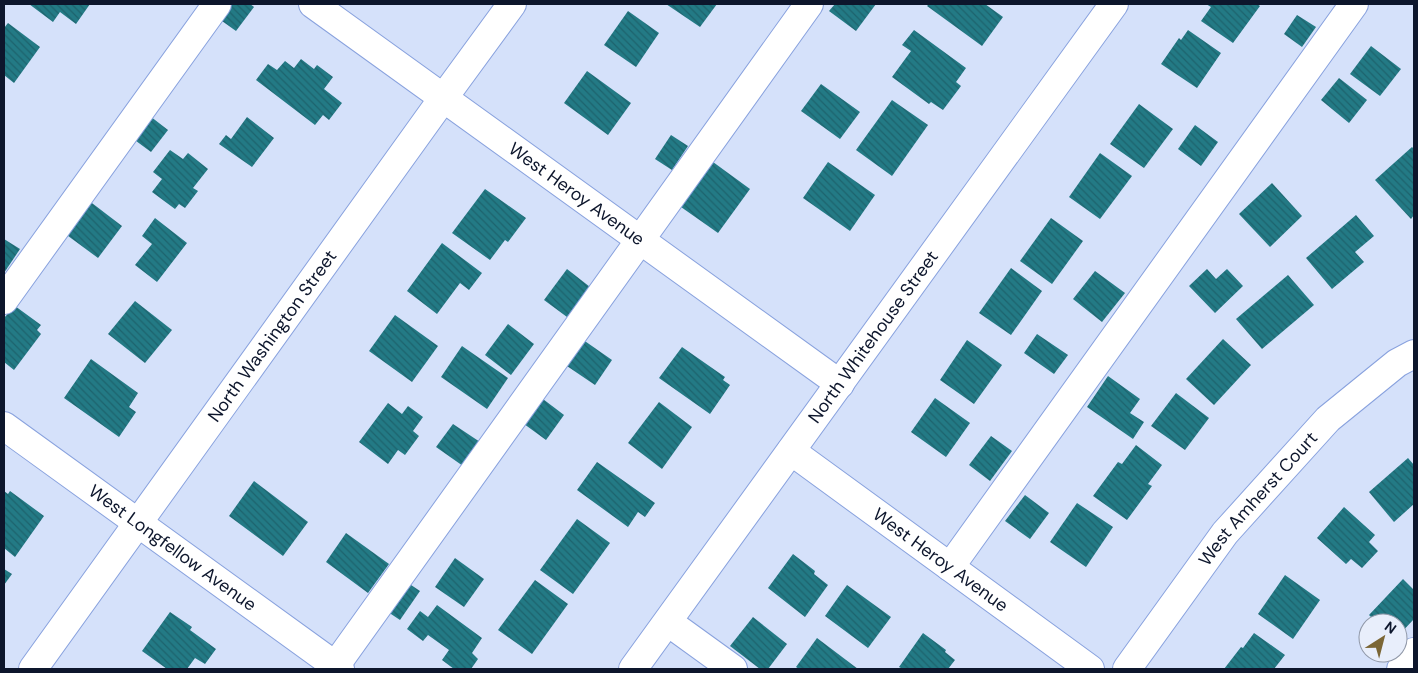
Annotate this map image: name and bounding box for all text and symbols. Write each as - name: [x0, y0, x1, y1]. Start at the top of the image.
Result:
- street label: West Heroy Avenue: [504, 137, 649, 251]
- street label: North Washington Street: [202, 245, 342, 427]
- street label: North Whitehouse Street: [803, 246, 944, 428]
- street label: West Amherst Court: [1193, 426, 1323, 571]
- street label: West Longfellow Avenue: [84, 479, 261, 617]
- street label: West Heroy Avenue: [868, 503, 1013, 617]
- north arrow: [1358, 613, 1408, 663]
- text: N: [1381, 617, 1400, 638]

